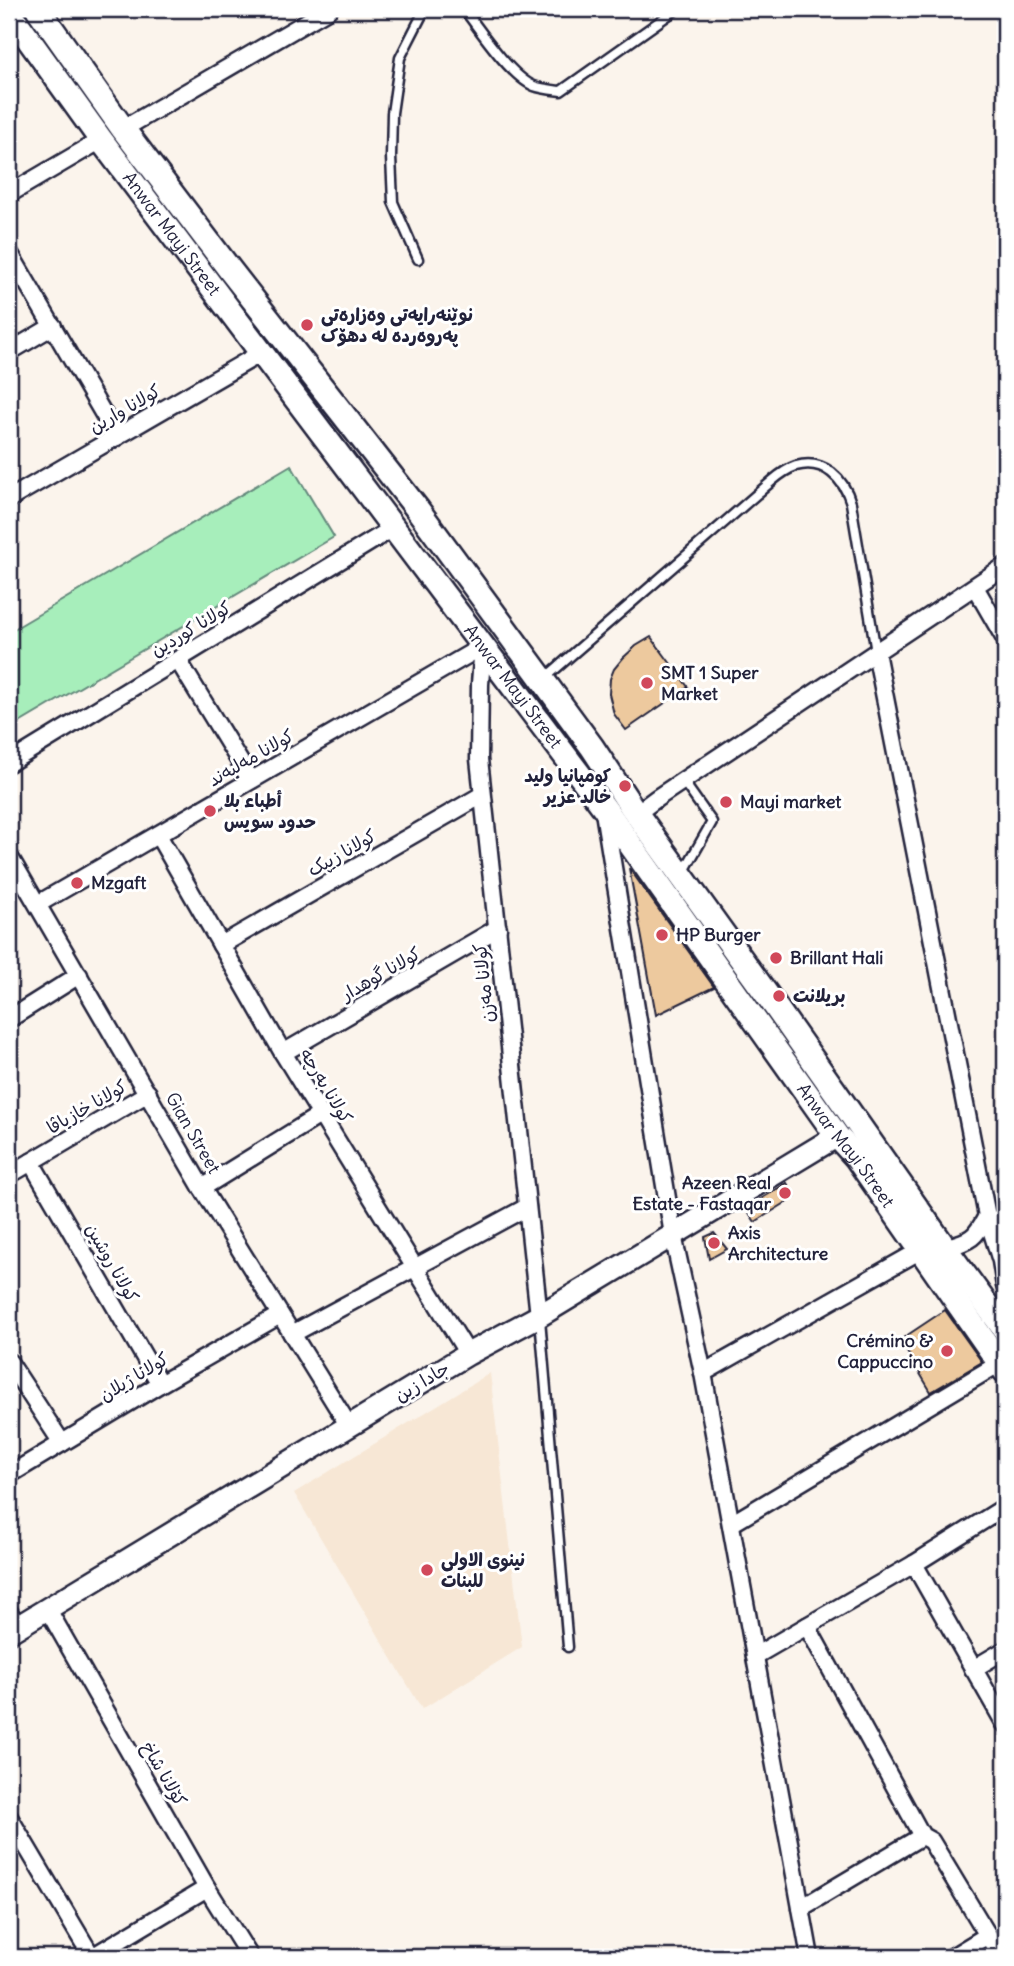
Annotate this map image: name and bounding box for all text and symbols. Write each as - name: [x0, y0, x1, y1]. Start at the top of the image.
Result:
- street label: Anwar Mayi Street: [118, 167, 226, 300]
- place label: نوێنەرایەتی وەزارەتی پەروەردە لە دهۆک: [321, 303, 473, 348]
- marker: نوێنەرایەتی وەزارەتی پەروەردە لە دهۆک: [299, 317, 315, 333]
- street label: کولانا وارین: [85, 379, 165, 439]
- street label: کولانا کوردین: [146, 595, 236, 662]
- street label: Anwar Mayi Street: [459, 620, 567, 753]
- place label: SMT 1 Super Market: [661, 661, 759, 705]
- marker: SMT 1 Super Market: [639, 675, 655, 691]
- street label: کولانا مەلبەند: [204, 724, 299, 792]
- place label: كومپانيا وليد خالد عزير: [524, 764, 611, 808]
- marker: كومپانيا وليد خالد عزير: [617, 778, 633, 794]
- place label: أطباء بلا حدود سويس: [224, 789, 316, 833]
- place label: Mayi market: [740, 790, 842, 813]
- marker: Mayi market: [718, 794, 734, 810]
- marker: أطباء بلا حدود سويس: [202, 803, 218, 819]
- street label: کولانا زیپک: [303, 824, 381, 882]
- place label: Mzgaft: [91, 871, 147, 894]
- marker: Mzgaft: [69, 875, 85, 891]
- place label: HP Burger: [676, 923, 761, 946]
- marker: HP Burger: [654, 927, 670, 943]
- street label: کولانا گوهدار: [335, 941, 426, 1007]
- street label: کولانا مەزن: [468, 942, 500, 1024]
- place label: Brillant Hali: [790, 946, 883, 969]
- marker: Brillant Hali: [768, 950, 784, 966]
- place label: بریلانت: [793, 984, 845, 1007]
- marker: بریلانت: [771, 988, 787, 1004]
- street label: کولانا بەرچە: [294, 1044, 358, 1128]
- street label: کولانا خازیاڤا: [43, 1074, 132, 1140]
- street label: Anwar Mayi Street: [792, 1079, 900, 1212]
- street label: Gian Street: [161, 1088, 226, 1177]
- place label: Azeen Real Estate - Fastaqar: [632, 1171, 772, 1215]
- marker: Azeen Real Estate - Fastaqar: [777, 1185, 793, 1201]
- street label: کولانا روشین: [80, 1219, 144, 1307]
- place label: Axis Architecture: [728, 1221, 828, 1265]
- marker: Axis Architecture: [706, 1235, 722, 1251]
- place label: Crémino & Cappuccino: [837, 1329, 933, 1373]
- marker: Crémino & Cappuccino: [939, 1343, 955, 1359]
- street label: کولانا ژیلان: [95, 1347, 173, 1407]
- street label: جادا زین: [390, 1356, 453, 1407]
- place label: نينوى الاولى للبنات: [441, 1548, 525, 1592]
- marker: نينوى الاولى للبنات: [419, 1562, 435, 1578]
- street label: کۆلانا شاخ: [136, 1737, 192, 1811]

